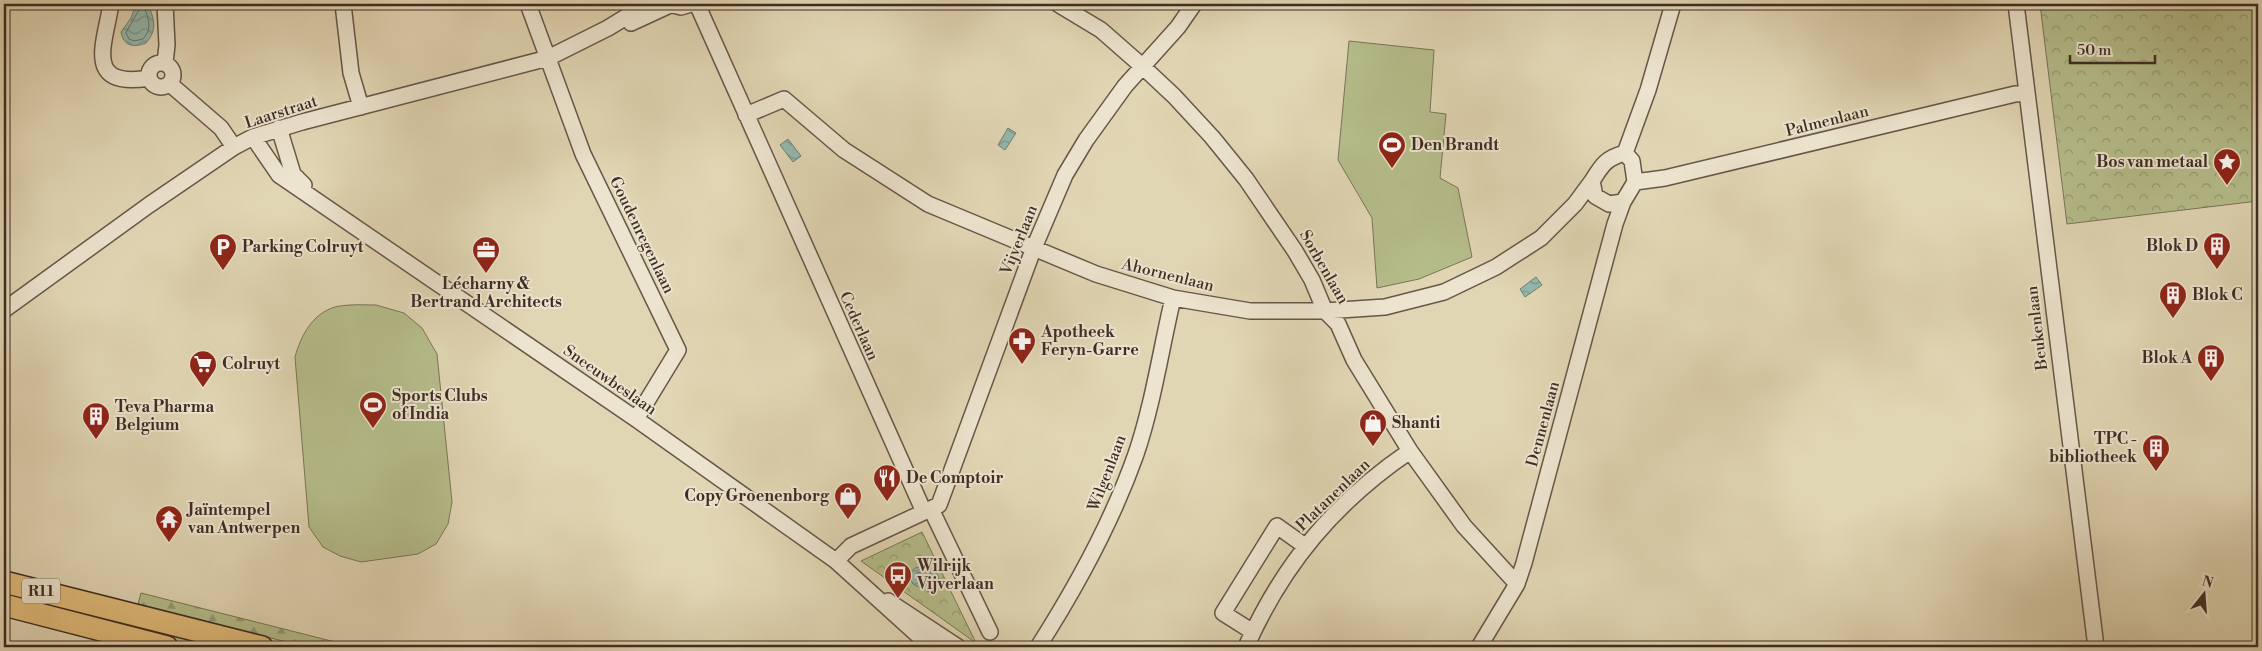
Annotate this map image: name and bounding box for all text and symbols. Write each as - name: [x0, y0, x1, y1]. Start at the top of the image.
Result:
- scale bar: [2070, 32, 2154, 64]
- text: 50 m: [2077, 41, 2111, 60]
- street label: Laarstraat: [242, 91, 320, 133]
- street label: Palmenlaan: [1783, 101, 1871, 141]
- sports icon: Den Brandt: [1377, 130, 1407, 169]
- place label: Den Brandt: [1411, 135, 1499, 155]
- place icon: Bos van metaal: [2212, 147, 2242, 186]
- place label: Bos van metaal: [2096, 152, 2209, 172]
- street label: Goudenregenlaan: [605, 173, 679, 297]
- street label: Vijverlaan: [996, 202, 1042, 279]
- street label: Sorbenlaan: [1295, 226, 1353, 308]
- building icon: Blok D: [2202, 231, 2232, 270]
- parking icon: Parking Colruyt: [208, 232, 238, 271]
- office icon: Lécharny & Bertrand Architects: [471, 235, 501, 274]
- place label: Blok D: [2146, 236, 2198, 256]
- place label: Parking Colruyt: [242, 237, 364, 257]
- street label: Ahornenlaan: [1119, 254, 1217, 296]
- place label: Lécharny & Bertrand Architects: [410, 274, 562, 312]
- building icon: Blok C: [2158, 280, 2188, 319]
- street label: Beukenlaan: [2022, 284, 2052, 372]
- place label: Blok C: [2192, 285, 2243, 305]
- street label: Cederlaan: [835, 288, 883, 364]
- place label: Apotheek Feryn-Garre: [1040, 322, 1139, 360]
- pharmacy icon: Apotheek Feryn-Garre: [1007, 326, 1037, 365]
- street label: Sneeuwbeslaan: [559, 340, 661, 420]
- building icon: Blok A: [2196, 343, 2226, 382]
- place label: Blok A: [2141, 348, 2193, 368]
- supermarket icon: Colruyt: [188, 349, 218, 388]
- place label: Colruyt: [222, 354, 280, 374]
- street label: Dennenlaan: [1522, 379, 1564, 469]
- place label: Sports Clubs of India: [392, 386, 488, 424]
- sports icon: Sports Clubs of India: [358, 390, 388, 429]
- place label: Teva Pharma Belgium: [115, 397, 214, 435]
- building icon: Teva Pharma Belgium: [81, 401, 111, 440]
- shop icon: Shanti: [1358, 408, 1388, 447]
- place label: Shanti: [1392, 413, 1440, 433]
- place label: TPC - bibliotheek: [2049, 429, 2138, 467]
- street label: Wilgenlaan: [1083, 432, 1131, 515]
- building icon: TPC - bibliotheek: [2141, 433, 2171, 472]
- street label: Platanenlaan: [1292, 454, 1375, 535]
- restaurant icon: De Comptoir: [872, 463, 902, 502]
- place label: De Comptoir: [906, 468, 1004, 488]
- shop icon: Copy Groenenborg: [833, 481, 863, 520]
- place label: Copy Groenenborg: [684, 486, 830, 506]
- place label: Jaïntempel van Antwerpen: [186, 500, 300, 538]
- temple icon: Jaïntempel van Antwerpen: [154, 504, 184, 543]
- place label: Wilrijk Vijverlaan: [916, 556, 994, 594]
- bus stop icon: Wilrijk Vijverlaan: [883, 560, 913, 599]
- north arrow: [2180, 568, 2230, 618]
- text: N: [2200, 572, 2215, 593]
- road number: R11: [22, 578, 60, 604]

